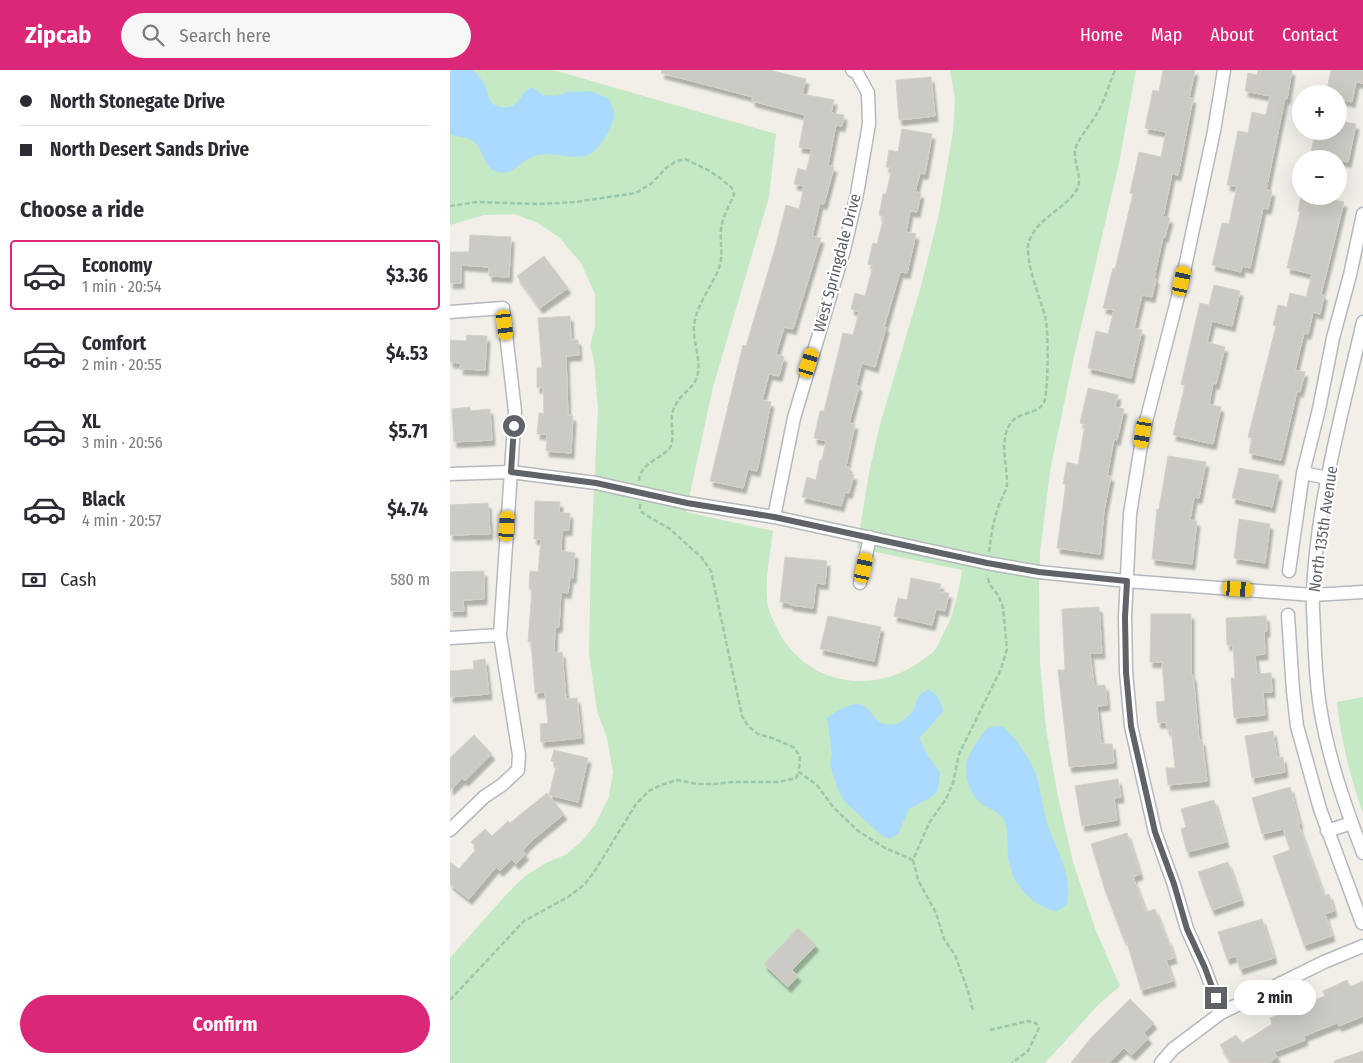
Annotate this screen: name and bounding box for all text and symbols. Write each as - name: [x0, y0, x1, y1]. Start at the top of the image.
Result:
- search box: [121, 13, 471, 58]
- text: Zipcab: [25, 21, 91, 49]
- icon: search: [139, 21, 167, 49]
- text: Search here: [179, 24, 271, 47]
- text: Home: [1080, 24, 1123, 46]
- text: Map: [1151, 24, 1182, 46]
- text: About: [1210, 24, 1254, 46]
- text: Contact: [1282, 24, 1338, 46]
- map controls: [1292, 85, 1347, 205]
- button: +: [1292, 85, 1347, 140]
- text: North Stonegate Drive: [50, 90, 225, 113]
- text: North Desert Sands Drive: [50, 138, 249, 161]
- button: −: [1292, 150, 1347, 205]
- street label: West Springdale Drive: [809, 191, 865, 335]
- text: Choose a ride: [20, 196, 144, 223]
- icon: car: [22, 253, 67, 298]
- text: Economy: [82, 254, 152, 277]
- text: $3.36: [386, 264, 428, 287]
- car: [1171, 265, 1192, 297]
- text: 1 min · 20:54: [82, 277, 162, 296]
- car: [495, 309, 514, 341]
- icon: car: [22, 331, 67, 376]
- text: Comfort: [82, 332, 146, 355]
- text: $4.53: [386, 342, 428, 365]
- car: [797, 346, 820, 380]
- text: 2 min · 20:55: [82, 355, 162, 374]
- icon: car: [22, 409, 67, 454]
- text: XL: [82, 410, 101, 433]
- route start: [503, 415, 525, 437]
- car: [1133, 417, 1152, 449]
- text: $5.71: [389, 420, 428, 443]
- text: 3 min · 20:56: [82, 433, 163, 452]
- street label: North 135th Avenue: [1305, 465, 1341, 593]
- icon: car: [22, 487, 67, 532]
- text: Black: [82, 488, 125, 511]
- text: $4.74: [387, 498, 428, 521]
- text: 4 min · 20:57: [82, 511, 162, 530]
- car: [498, 511, 515, 541]
- car: [853, 552, 874, 584]
- icon: cash: [20, 566, 48, 594]
- text: Cash: [60, 568, 97, 591]
- text: 580 m: [390, 570, 430, 589]
- car: [1222, 580, 1253, 598]
- callout: 2 min: [1234, 980, 1316, 1016]
- route end: [1205, 987, 1227, 1009]
- text: 2 min: [1257, 988, 1293, 1007]
- button: Confirm: [20, 995, 430, 1053]

